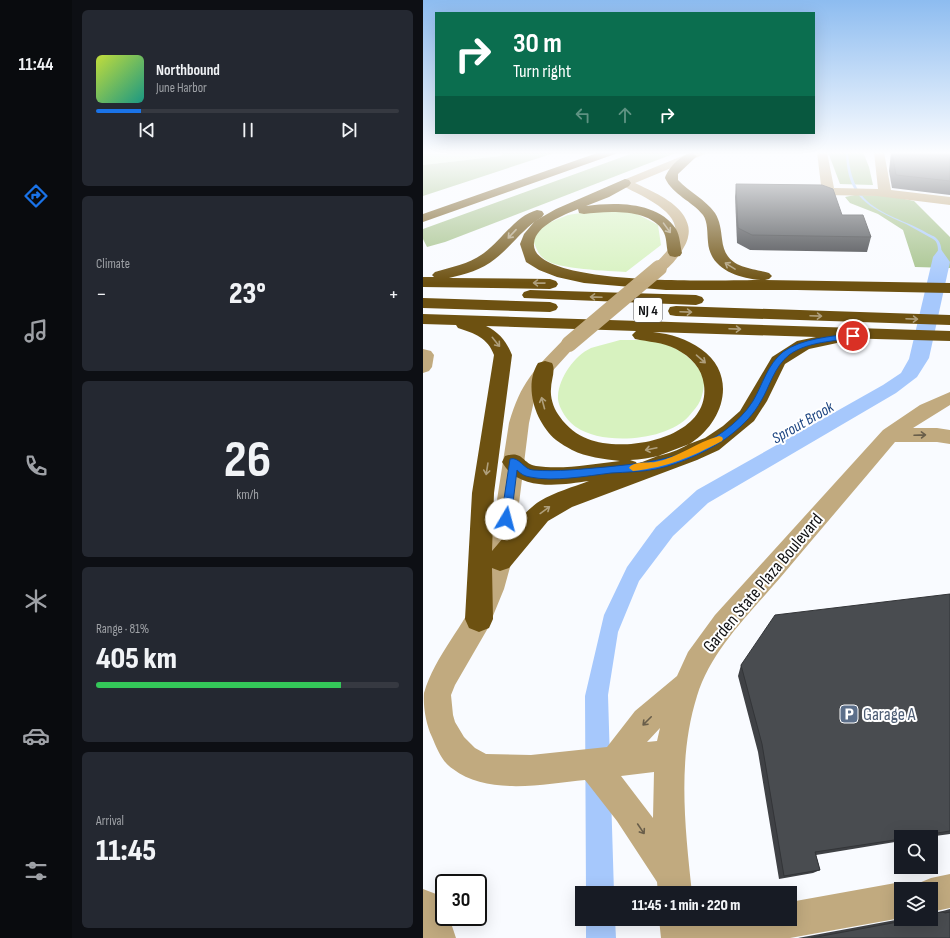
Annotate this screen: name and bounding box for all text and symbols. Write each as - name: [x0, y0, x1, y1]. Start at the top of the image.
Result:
- text: 30 m: [513, 27, 562, 60]
- icon: right: [447, 28, 499, 80]
- text: 11:44: [19, 54, 53, 75]
- text: Northbound: [156, 61, 220, 80]
- text: Turn right: [513, 61, 571, 82]
- text: June Harbor: [156, 80, 207, 96]
- icon: left: [572, 104, 594, 126]
- icon: ahead: [614, 104, 636, 126]
- icon: right: [656, 104, 678, 126]
- icon: previous: [136, 119, 158, 141]
- icon: pause: [237, 119, 259, 141]
- icon: next: [338, 119, 360, 141]
- icon: directions: [22, 182, 50, 210]
- one-way arrow: [663, 223, 671, 234]
- one-way arrow: [507, 229, 517, 239]
- text: Climate: [96, 256, 130, 272]
- one-way arrow: [724, 261, 736, 269]
- text: 23°: [229, 276, 266, 312]
- one-way arrow: [533, 280, 546, 287]
- text: −: [96, 281, 107, 308]
- text: +: [388, 281, 399, 308]
- one-way arrow: [590, 293, 603, 301]
- road number: NJ 4: [634, 298, 662, 322]
- one-way arrow: [679, 308, 692, 315]
- one-way arrow: [809, 312, 822, 320]
- one-way arrow: [905, 315, 918, 323]
- icon: music: [22, 317, 50, 345]
- pin: [836, 319, 870, 353]
- one-way arrow: [728, 325, 741, 332]
- icon: arrive: [842, 325, 864, 347]
- one-way arrow: [492, 336, 501, 347]
- one-way arrow: [695, 354, 706, 363]
- one-way arrow: [539, 397, 546, 410]
- water label: Sprout Brook: [769, 397, 838, 448]
- text: 26: [224, 429, 271, 492]
- one-way arrow: [913, 431, 926, 438]
- one-way arrow: [644, 445, 657, 453]
- icon: phone: [22, 452, 50, 480]
- one-way arrow: [483, 462, 491, 475]
- text: km/h: [236, 487, 259, 503]
- position arrow: [485, 498, 527, 540]
- one-way arrow: [540, 506, 551, 514]
- street label: Garden State Plaza Boulevard: [699, 509, 827, 657]
- icon: climate: [22, 587, 50, 615]
- text: Range · 81%: [96, 621, 149, 637]
- text: 405 km: [96, 641, 177, 677]
- parking icon: Garage A: [838, 703, 860, 725]
- place label: Garage A: [863, 704, 916, 725]
- one-way arrow: [642, 716, 652, 726]
- icon: car: [22, 722, 50, 750]
- text: Arrival: [96, 813, 124, 829]
- one-way arrow: [637, 823, 645, 834]
- map controls: [894, 830, 938, 926]
- button: search: [894, 830, 938, 874]
- text: 11:45: [96, 833, 156, 869]
- icon: filters: [22, 857, 50, 885]
- speed limit sign: 30: [435, 874, 487, 926]
- button: layers: [894, 882, 938, 926]
- text: 11:45 · 1 min · 220 m: [632, 896, 740, 915]

